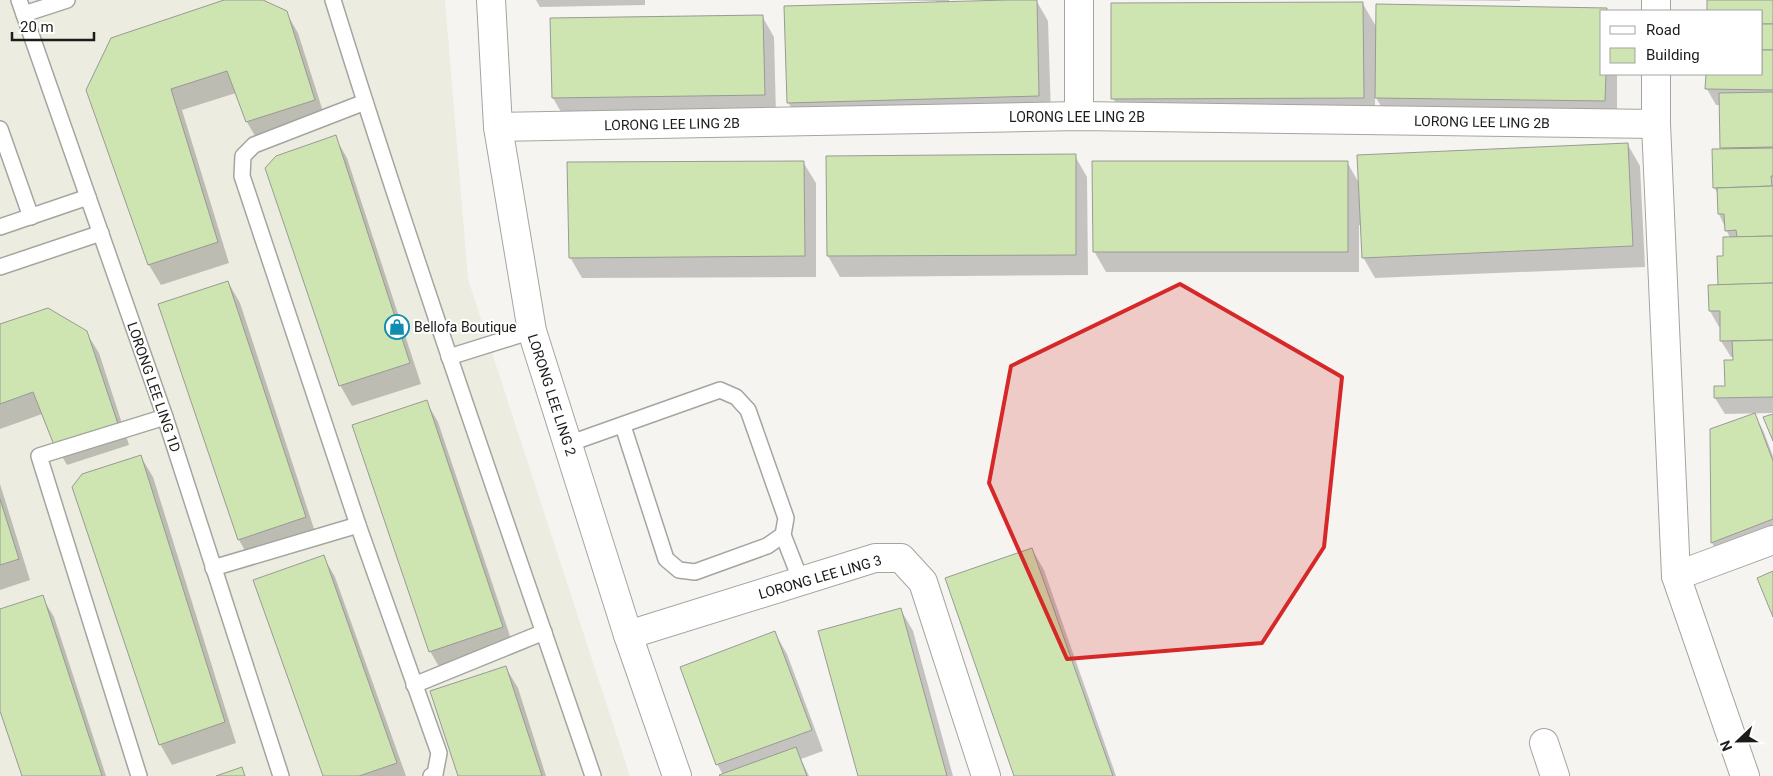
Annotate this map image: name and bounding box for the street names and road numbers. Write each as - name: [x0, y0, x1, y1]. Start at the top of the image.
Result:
- street label: LORONG LEE LING 2B: [1009, 109, 1145, 125]
- street label: LORONG LEE LING 2B: [1414, 113, 1550, 131]
- street label: LORONG LEE LING 2B: [604, 115, 740, 133]
- street label: LORONG LEE LING 1D: [124, 320, 184, 454]
- street label: LORONG LEE LING 2: [525, 332, 579, 458]
- street label: LORONG LEE LING 3: [757, 552, 883, 602]

